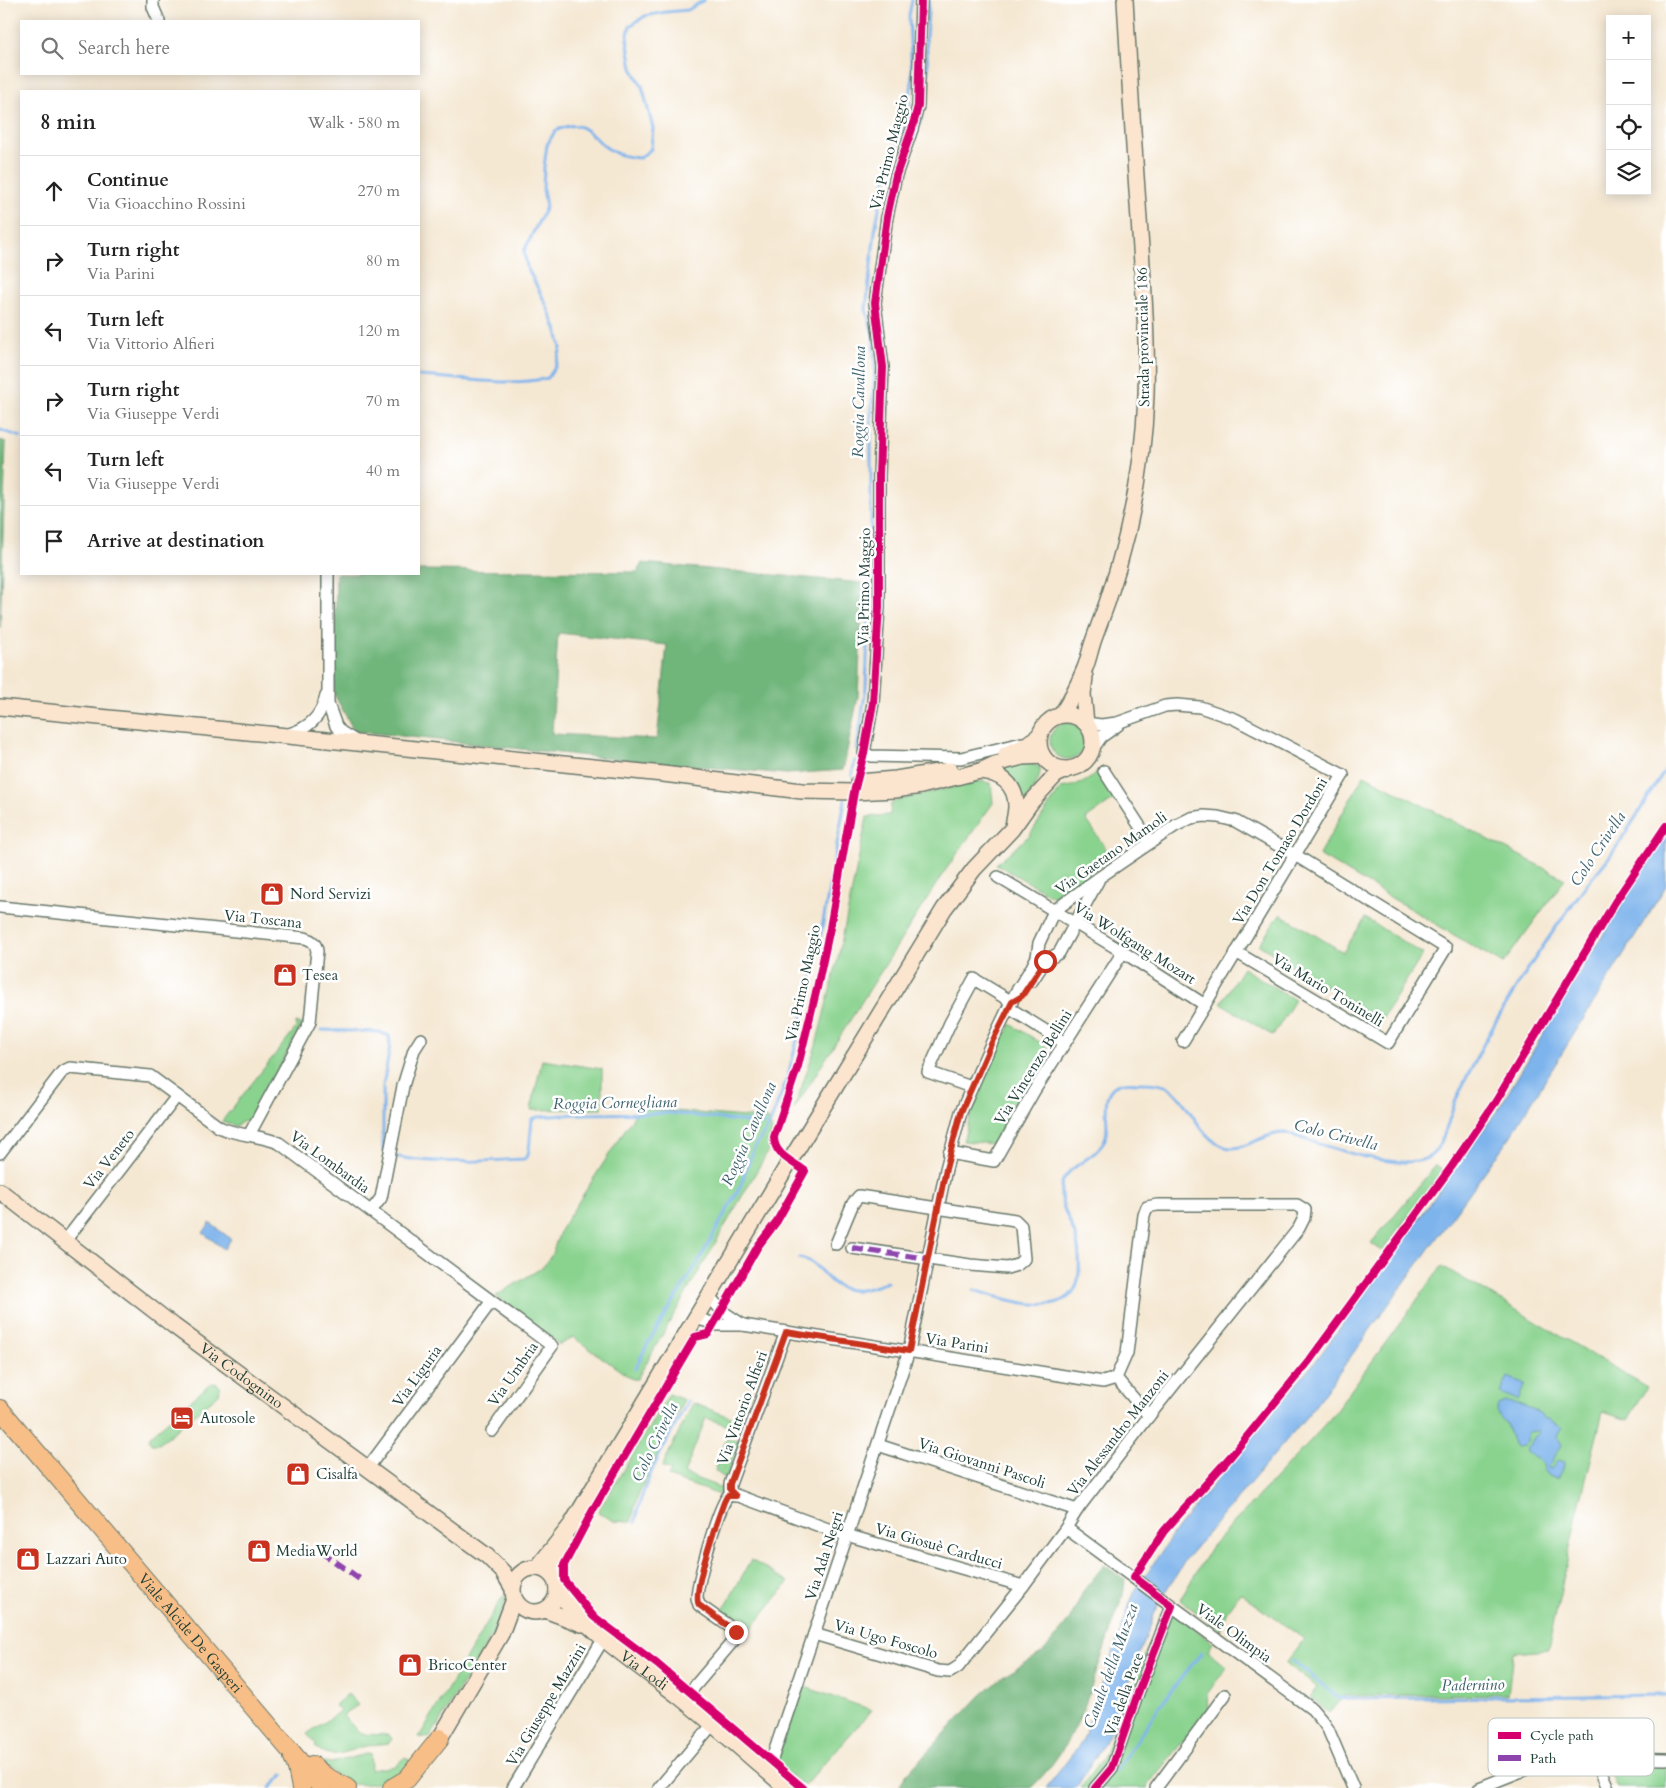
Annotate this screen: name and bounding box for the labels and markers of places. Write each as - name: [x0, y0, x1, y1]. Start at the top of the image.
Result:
- shop icon: Nord Servizi: [259, 881, 285, 907]
- place label: Nord Servizi: [290, 884, 371, 904]
- shop icon: Tesea: [272, 962, 298, 988]
- place label: Tesea: [302, 965, 339, 985]
- hotel icon: Autosole: [169, 1405, 195, 1431]
- place label: Autosole: [200, 1408, 256, 1428]
- shop icon: Cisalfa: [285, 1461, 311, 1487]
- place label: Cisalfa: [316, 1464, 359, 1484]
- shop icon: MediaWorld: [246, 1538, 272, 1564]
- place label: MediaWorld: [276, 1541, 358, 1561]
- shop icon: Lazzari Auto: [15, 1546, 41, 1572]
- place label: Lazzari Auto: [46, 1549, 127, 1569]
- shop icon: BricoCenter: [397, 1652, 423, 1678]
- place label: BricoCenter: [428, 1655, 507, 1675]

